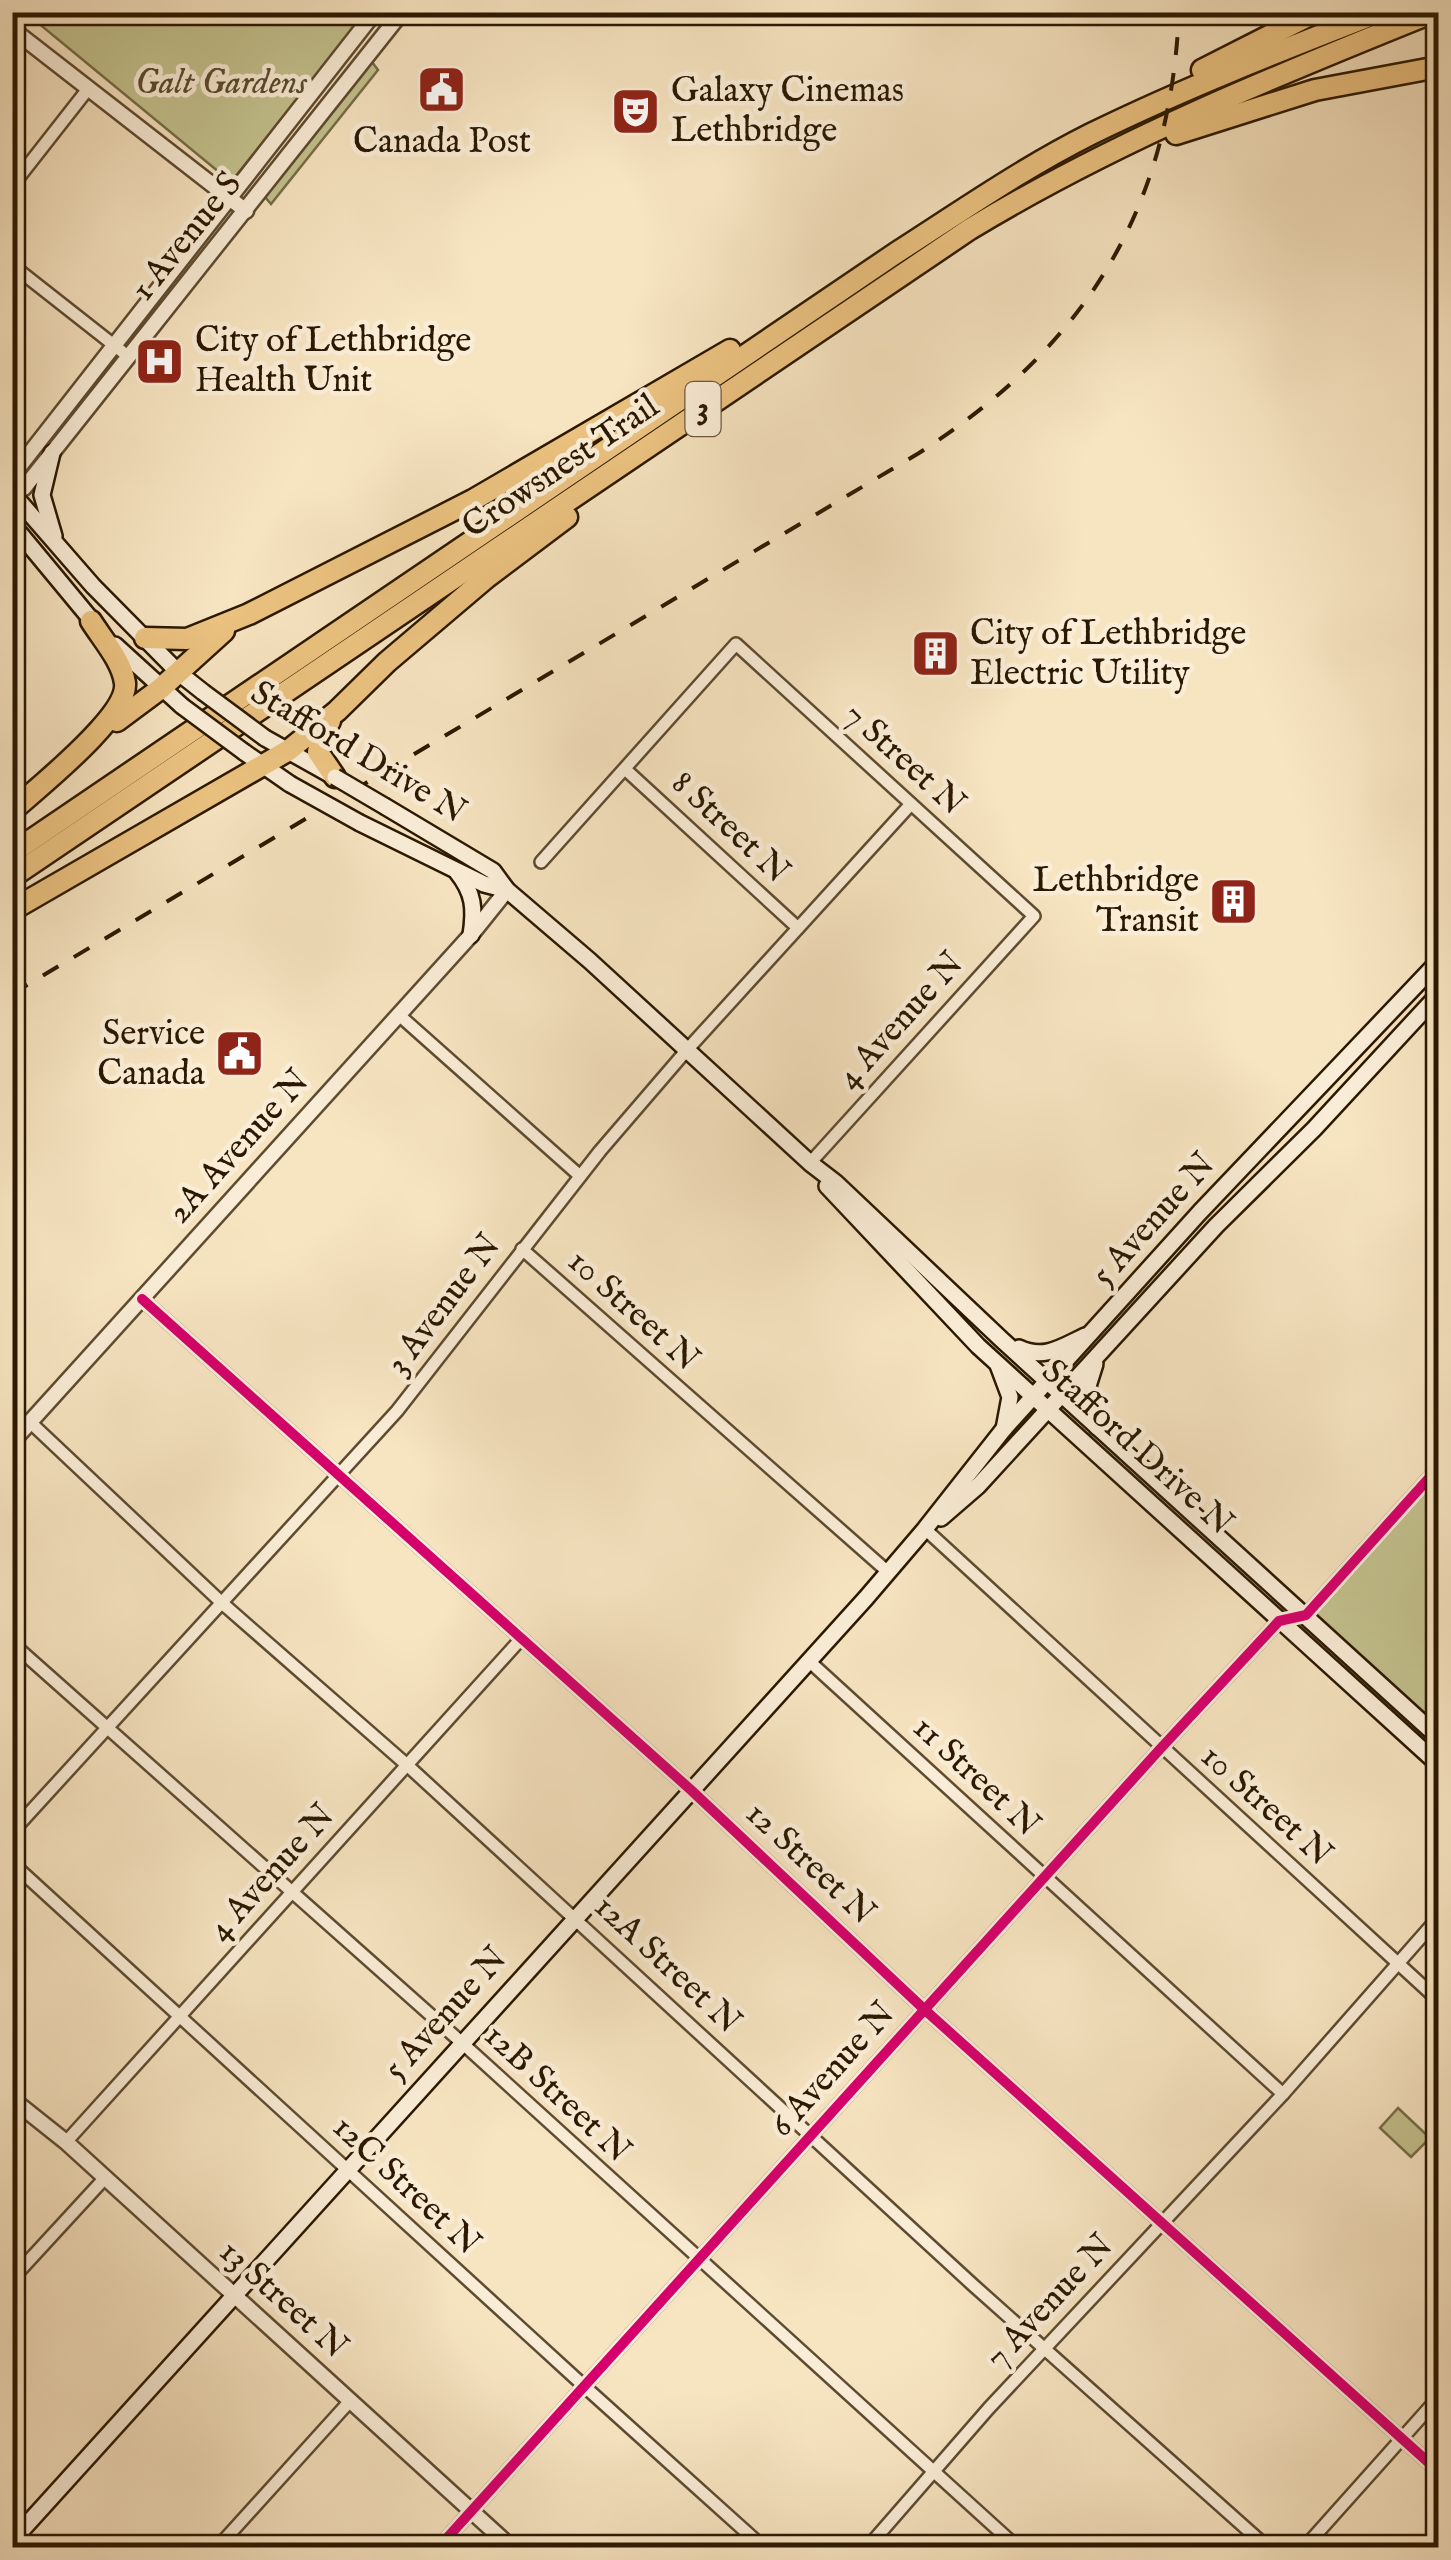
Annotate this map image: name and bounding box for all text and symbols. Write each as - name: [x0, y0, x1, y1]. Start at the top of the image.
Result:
- park label: Galt Gardens: [135, 61, 308, 106]
- public building icon: Canada Post: [416, 64, 468, 116]
- place label: Galaxy Cinemas Lethbridge: [671, 69, 904, 154]
- theatre icon: Galaxy Cinemas Lethbridge: [610, 85, 662, 137]
- place label: Canada Post: [353, 120, 531, 165]
- street label: 1 Avenue S: [121, 163, 253, 311]
- place label: City of Lethbridge Health Unit: [195, 319, 471, 404]
- hospital icon: City of Lethbridge Health Unit: [134, 335, 186, 387]
- road number: 3: [686, 382, 720, 436]
- street label: Crowsnest Trail: [454, 384, 668, 549]
- place label: City of Lethbridge Electric Utility: [970, 612, 1246, 697]
- building icon: City of Lethbridge Electric Utility: [909, 628, 961, 680]
- street label: Stafford Drive N: [242, 671, 474, 835]
- street label: 7 Street N: [834, 693, 974, 827]
- street label: 8 Street N: [661, 762, 799, 894]
- place label: Lethbridge Transit: [1033, 859, 1199, 944]
- building icon: Lethbridge Transit: [1208, 875, 1260, 927]
- street label: 4 Avenue N: [828, 943, 974, 1099]
- place label: Service Canada: [97, 1012, 206, 1097]
- public building icon: Service Canada: [214, 1028, 266, 1080]
- street label: 2A Avenue N: [158, 1060, 320, 1234]
- street label: 5 Avenue N: [1082, 1144, 1226, 1296]
- street label: 3 Avenue N: [376, 1225, 512, 1385]
- street label: 10 Street N: [558, 1240, 708, 1382]
- street label: Stafford Drive N: [1032, 1350, 1242, 1546]
- street label: 11 Street N: [903, 1706, 1049, 1848]
- street label: 10 Street N: [1191, 1735, 1341, 1877]
- street label: 12 Street N: [735, 1792, 885, 1936]
- street label: 4 Avenue N: [199, 1795, 345, 1951]
- street label: 12A Street N: [584, 1885, 750, 2045]
- street label: 5 Avenue N: [374, 1938, 518, 2090]
- street label: 6 Avenue N: [760, 1993, 906, 2147]
- street label: 12B Street N: [474, 2014, 640, 2174]
- street label: 12C Street N: [322, 2106, 490, 2266]
- street label: 7 Avenue N: [976, 2225, 1124, 2379]
- street label: 13 Street N: [209, 2230, 357, 2370]

